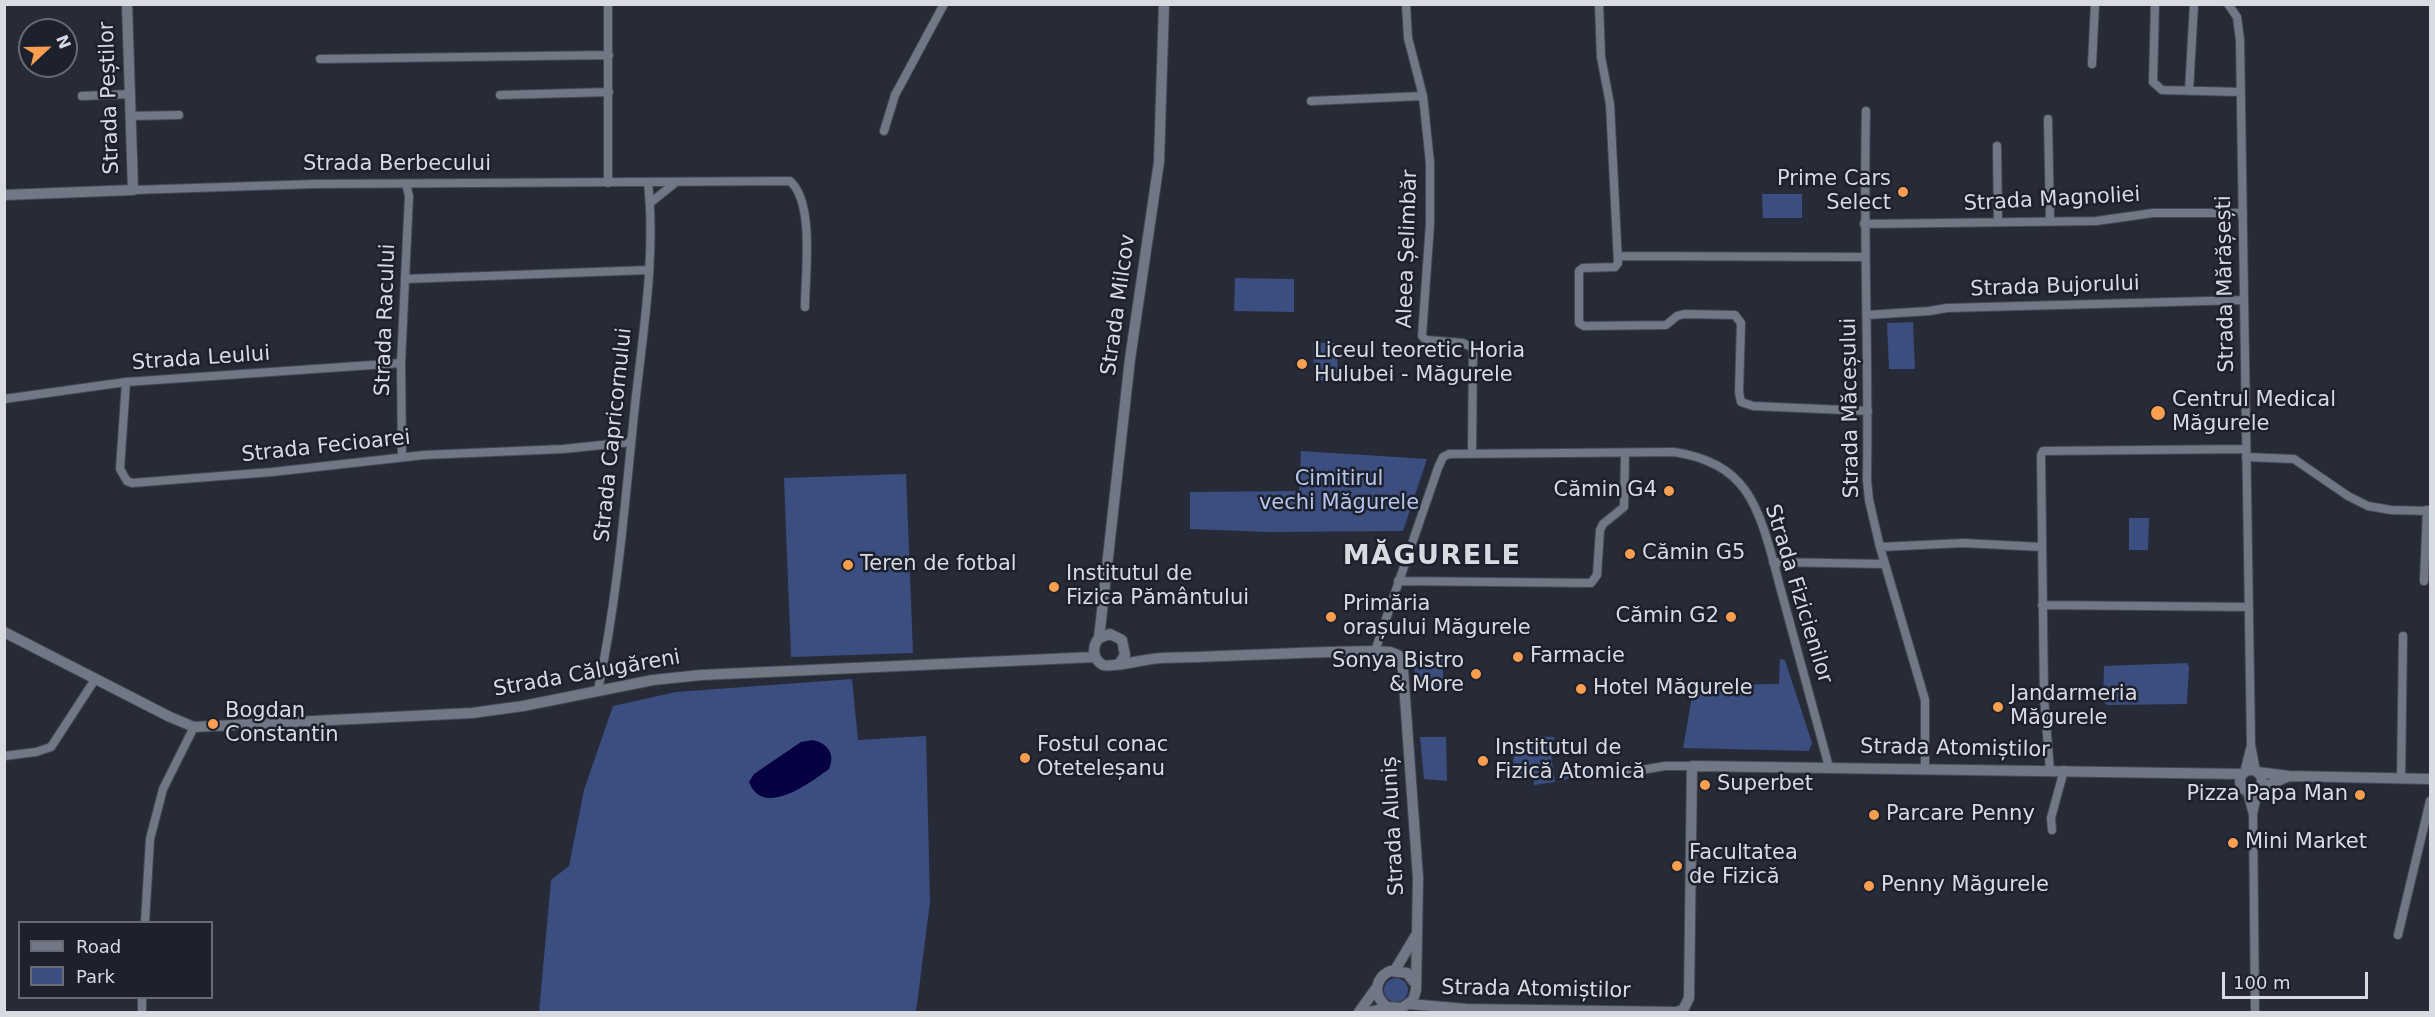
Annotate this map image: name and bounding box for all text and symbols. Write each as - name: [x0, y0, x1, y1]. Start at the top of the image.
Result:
- north arrow: [18, 18, 78, 78]
- street label: Strada Peștilor: [95, 21, 125, 175]
- text: N: [52, 32, 75, 52]
- street label: Strada Berbecului: [303, 152, 491, 178]
- place label: Prime Cars Select: [1777, 167, 1891, 217]
- street label: Aleea Șelimbăr: [1393, 169, 1423, 329]
- street label: Strada Magnoliei: [1963, 183, 2141, 217]
- marker: Prime Cars Select: [1896, 185, 1910, 199]
- street label: Strada Mărășești: [2212, 195, 2240, 373]
- street label: Strada Milcov: [1097, 233, 1141, 377]
- street label: Strada Racului: [371, 243, 401, 397]
- street label: Strada Bujorului: [1970, 271, 2140, 303]
- street label: Strada Măceșului: [1837, 317, 1865, 499]
- street label: Strada Capricornului: [590, 327, 638, 543]
- place label: Liceul teoretic Horia Hulubei - Măgurele: [1314, 339, 1525, 389]
- street label: Strada Leului: [131, 342, 271, 376]
- marker: Liceul teoretic Horia Hulubei - Măgurele: [1295, 357, 1309, 371]
- place label: Centrul Medical Măgurele: [2172, 388, 2336, 438]
- marker: Centrul Medical Măgurele: [2149, 404, 2167, 422]
- street label: Strada Fecioarei: [240, 426, 412, 468]
- park label: Cimitirul vechi Măgurele: [1259, 467, 1419, 517]
- place label: Cămin G4: [1554, 478, 1657, 504]
- marker: Cămin G4: [1662, 484, 1676, 498]
- street label: Strada Fizicienilor: [1759, 501, 1837, 687]
- district label: MĂGURELE: [1343, 541, 1521, 573]
- place label: Cămin G5: [1642, 541, 1745, 567]
- marker: Cămin G5: [1623, 547, 1637, 561]
- place label: Teren de fotbal: [860, 552, 1017, 578]
- marker: Teren de fotbal: [841, 558, 855, 572]
- place label: Institutul de Fizica Pământului: [1066, 562, 1249, 612]
- marker: Institutul de Fizica Pământului: [1047, 580, 1061, 594]
- place label: Primăria orașului Măgurele: [1343, 592, 1531, 642]
- place label: Cămin G2: [1616, 604, 1719, 630]
- marker: Primăria orașului Măgurele: [1324, 610, 1338, 624]
- marker: Cămin G2: [1724, 610, 1738, 624]
- place label: Farmacie: [1530, 644, 1625, 670]
- street label: Strada Călugăreni: [492, 645, 682, 703]
- place label: Sonya Bistro & More: [1332, 649, 1464, 699]
- marker: Farmacie: [1511, 650, 1525, 664]
- marker: Sonya Bistro & More: [1469, 667, 1483, 681]
- place label: Hotel Măgurele: [1593, 676, 1753, 702]
- marker: Hotel Măgurele: [1574, 682, 1588, 696]
- place label: Jandarmeria Măgurele: [2010, 682, 2138, 732]
- place label: Bogdan Constantin: [225, 699, 339, 749]
- marker: Jandarmeria Măgurele: [1991, 700, 2005, 714]
- marker: Bogdan Constantin: [206, 717, 220, 731]
- place label: Fostul conac Oteteleșanu: [1037, 733, 1168, 783]
- street label: Strada Atomiștilor: [1860, 735, 2050, 763]
- place label: Institutul de Fizică Atomică: [1495, 736, 1645, 786]
- marker: Fostul conac Oteteleșanu: [1018, 751, 1032, 765]
- marker: Institutul de Fizică Atomică: [1476, 754, 1490, 768]
- street label: Strada Aluniș: [1378, 756, 1410, 896]
- place label: Superbet: [1717, 772, 1813, 798]
- marker: Superbet: [1698, 778, 1712, 792]
- place label: Pizza Papa Man: [2187, 782, 2348, 808]
- marker: Pizza Papa Man: [2353, 788, 2367, 802]
- place label: Parcare Penny: [1886, 802, 2035, 828]
- marker: Parcare Penny: [1867, 808, 1881, 822]
- place label: Mini Market: [2245, 830, 2367, 856]
- marker: Mini Market: [2226, 836, 2240, 850]
- place label: Facultatea de Fizică: [1689, 841, 1798, 891]
- marker: Facultatea de Fizică: [1670, 859, 1684, 873]
- place label: Penny Măgurele: [1881, 873, 2049, 899]
- marker: Penny Măgurele: [1862, 879, 1876, 893]
- legend: [18, 921, 213, 999]
- text: Road: [76, 936, 121, 957]
- scale bar: [2225, 960, 2370, 998]
- text: Park: [76, 966, 115, 987]
- text: 100 m: [2233, 972, 2291, 993]
- street label: Strada Atomiștilor: [1441, 976, 1631, 1004]

